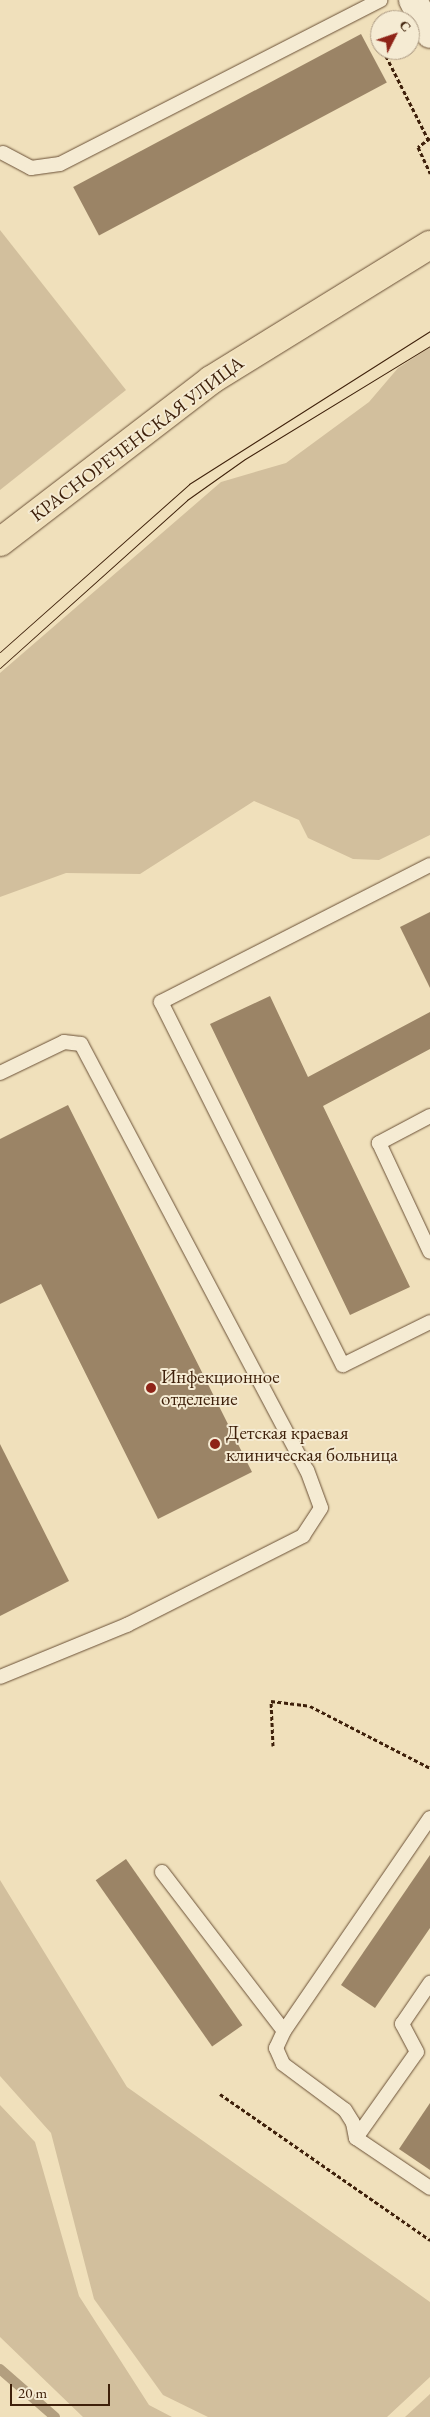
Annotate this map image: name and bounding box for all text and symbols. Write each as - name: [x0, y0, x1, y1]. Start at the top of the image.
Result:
- north arrow: [370, 10, 420, 60]
- text: С: [396, 16, 416, 35]
- street label: КРАСНОРЕЧЕНСКАЯ УЛИЦА: [26, 351, 248, 527]
- place label: Инфекционное отделение: [161, 1366, 280, 1410]
- marker: Инфекционное отделение: [145, 1382, 157, 1394]
- place label: Детская краевая клиническая больница: [226, 1422, 398, 1466]
- marker: Детская краевая клиническая больница: [208, 1437, 222, 1451]
- scale bar: [12, 2374, 112, 2406]
- text: 20 m: [18, 2383, 47, 2402]

